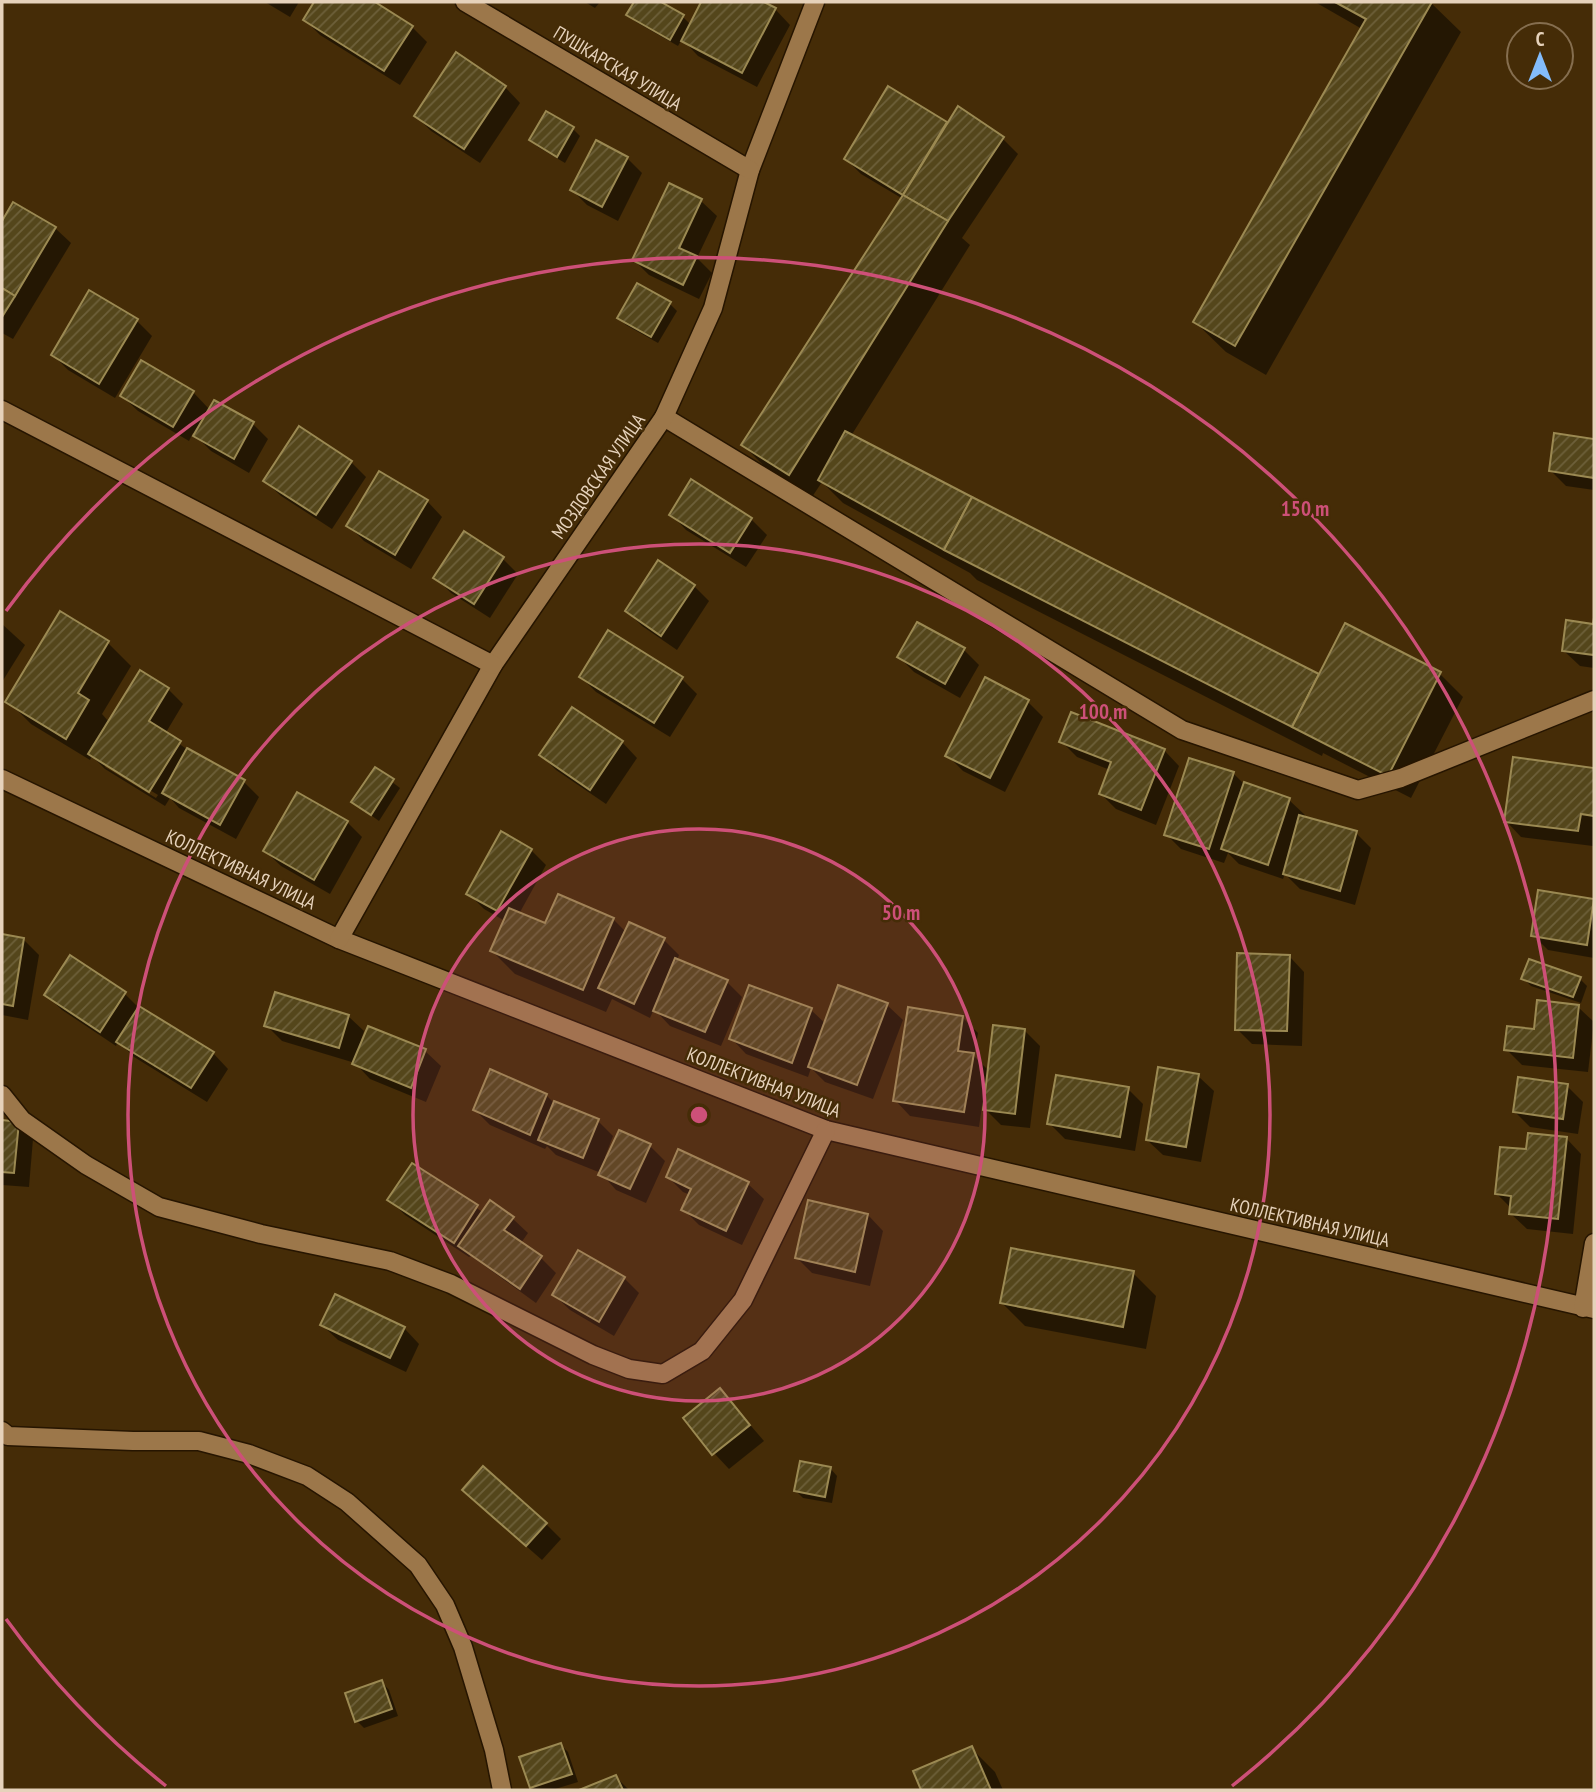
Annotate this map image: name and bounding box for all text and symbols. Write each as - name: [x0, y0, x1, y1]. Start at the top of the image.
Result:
- street label: ПУШКАРСКАЯ УЛИЦА: [549, 20, 687, 116]
- north arrow: [1505, 21, 1575, 91]
- text: С: [1536, 27, 1545, 51]
- street label: МОЗДОВСКАЯ УЛИЦА: [546, 409, 650, 543]
- text: 150 m: [1281, 495, 1329, 522]
- text: 100 m: [1079, 698, 1127, 725]
- street label: КОЛЛЕКТИВНАЯ УЛИЦА: [162, 824, 320, 914]
- text: 50 m: [882, 899, 920, 926]
- street label: КОЛЛЕКТИВНАЯ УЛИЦА: [684, 1042, 844, 1122]
- centre of rings: [687, 1103, 711, 1127]
- street label: КОЛЛЕКТИВНАЯ УЛИЦА: [1228, 1192, 1392, 1252]

